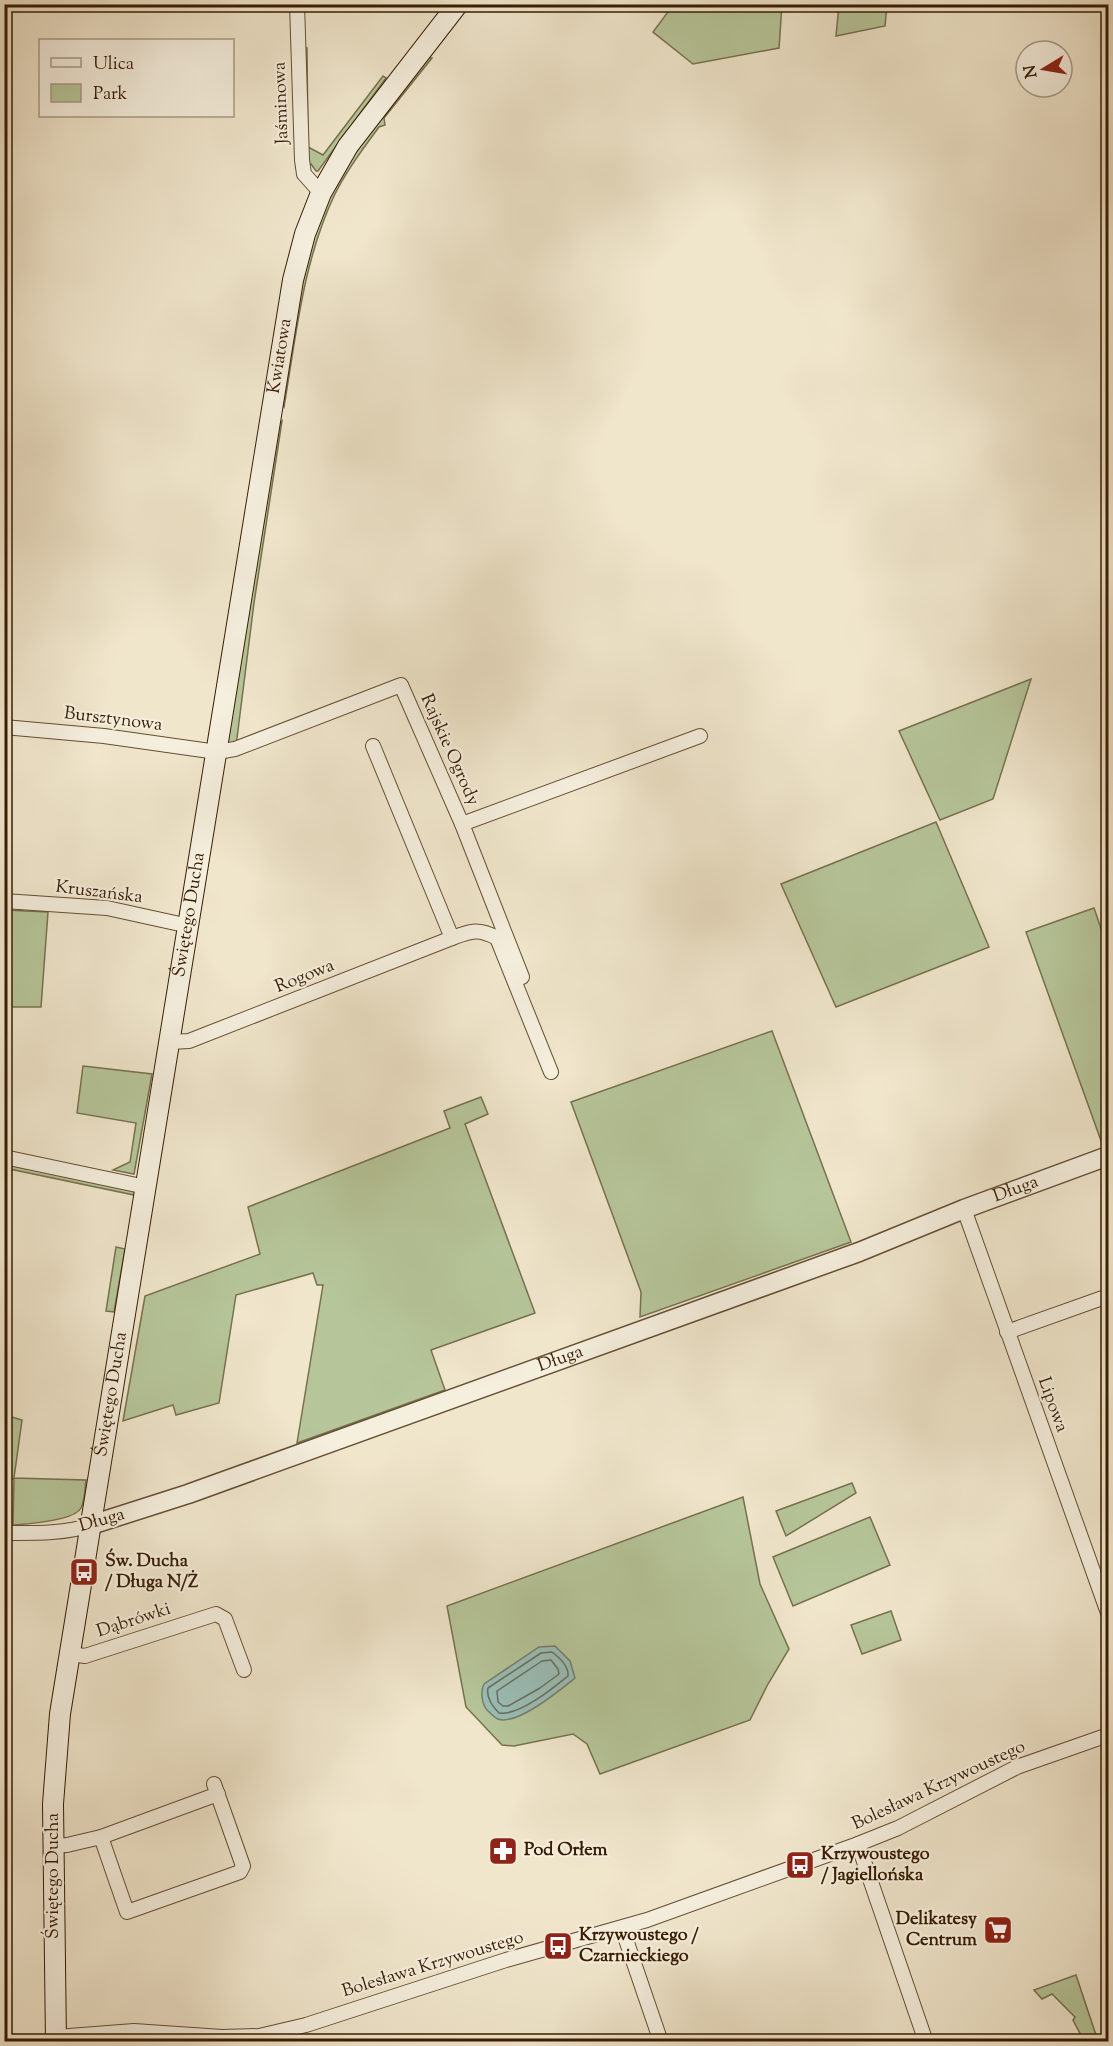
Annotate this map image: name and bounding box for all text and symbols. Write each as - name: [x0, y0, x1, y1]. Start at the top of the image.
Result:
- legend: [39, 39, 234, 117]
- north arrow: [1014, 39, 1074, 99]
- text: Ulica: [93, 52, 134, 78]
- street label: Jaśminowa: [268, 62, 296, 145]
- text: N: [1019, 63, 1044, 80]
- text: Park: [93, 82, 128, 108]
- street label: Kwiatowa: [262, 316, 300, 396]
- street label: Rajskie Ogrody: [413, 690, 485, 810]
- street label: Bursztynowa: [62, 701, 164, 739]
- street label: Świętego Ducha: [166, 850, 213, 979]
- street label: Kruszańska: [54, 875, 144, 911]
- street label: Rogowa: [271, 953, 339, 1001]
- street label: Długa: [990, 1170, 1042, 1210]
- street label: Świętego Ducha: [88, 1330, 135, 1459]
- street label: Długa: [534, 1339, 587, 1380]
- street label: Lipowa: [1030, 1374, 1074, 1436]
- street label: Długa: [76, 1502, 128, 1540]
- place label: Św. Ducha / Długa N/Ż: [105, 1548, 199, 1596]
- bus stop icon: Św. Ducha / Długa N/Ż: [68, 1556, 100, 1588]
- street label: Dąbrówki: [94, 1597, 174, 1645]
- street label: Bolesława Krzywoustego: [848, 1734, 1030, 1838]
- street label: Świętego Ducha: [40, 1813, 67, 1939]
- pharmacy icon: Pod Orłem: [487, 1835, 519, 1867]
- place label: Pod Orłem: [524, 1838, 608, 1864]
- place label: Krzywoustego / Jagiellońska: [821, 1842, 930, 1889]
- bus stop icon: Krzywoustego / Jagiellońska: [784, 1849, 816, 1881]
- place label: Delikatesy Centrum: [896, 1907, 977, 1954]
- supermarket icon: Delikatesy Centrum: [982, 1914, 1014, 1946]
- place label: Krzywoustego / Czarnieckiego: [579, 1923, 699, 1970]
- street label: Bolesława Krzywoustego: [339, 1925, 527, 2005]
- bus stop icon: Krzywoustego / Czarnieckiego: [542, 1930, 574, 1962]

